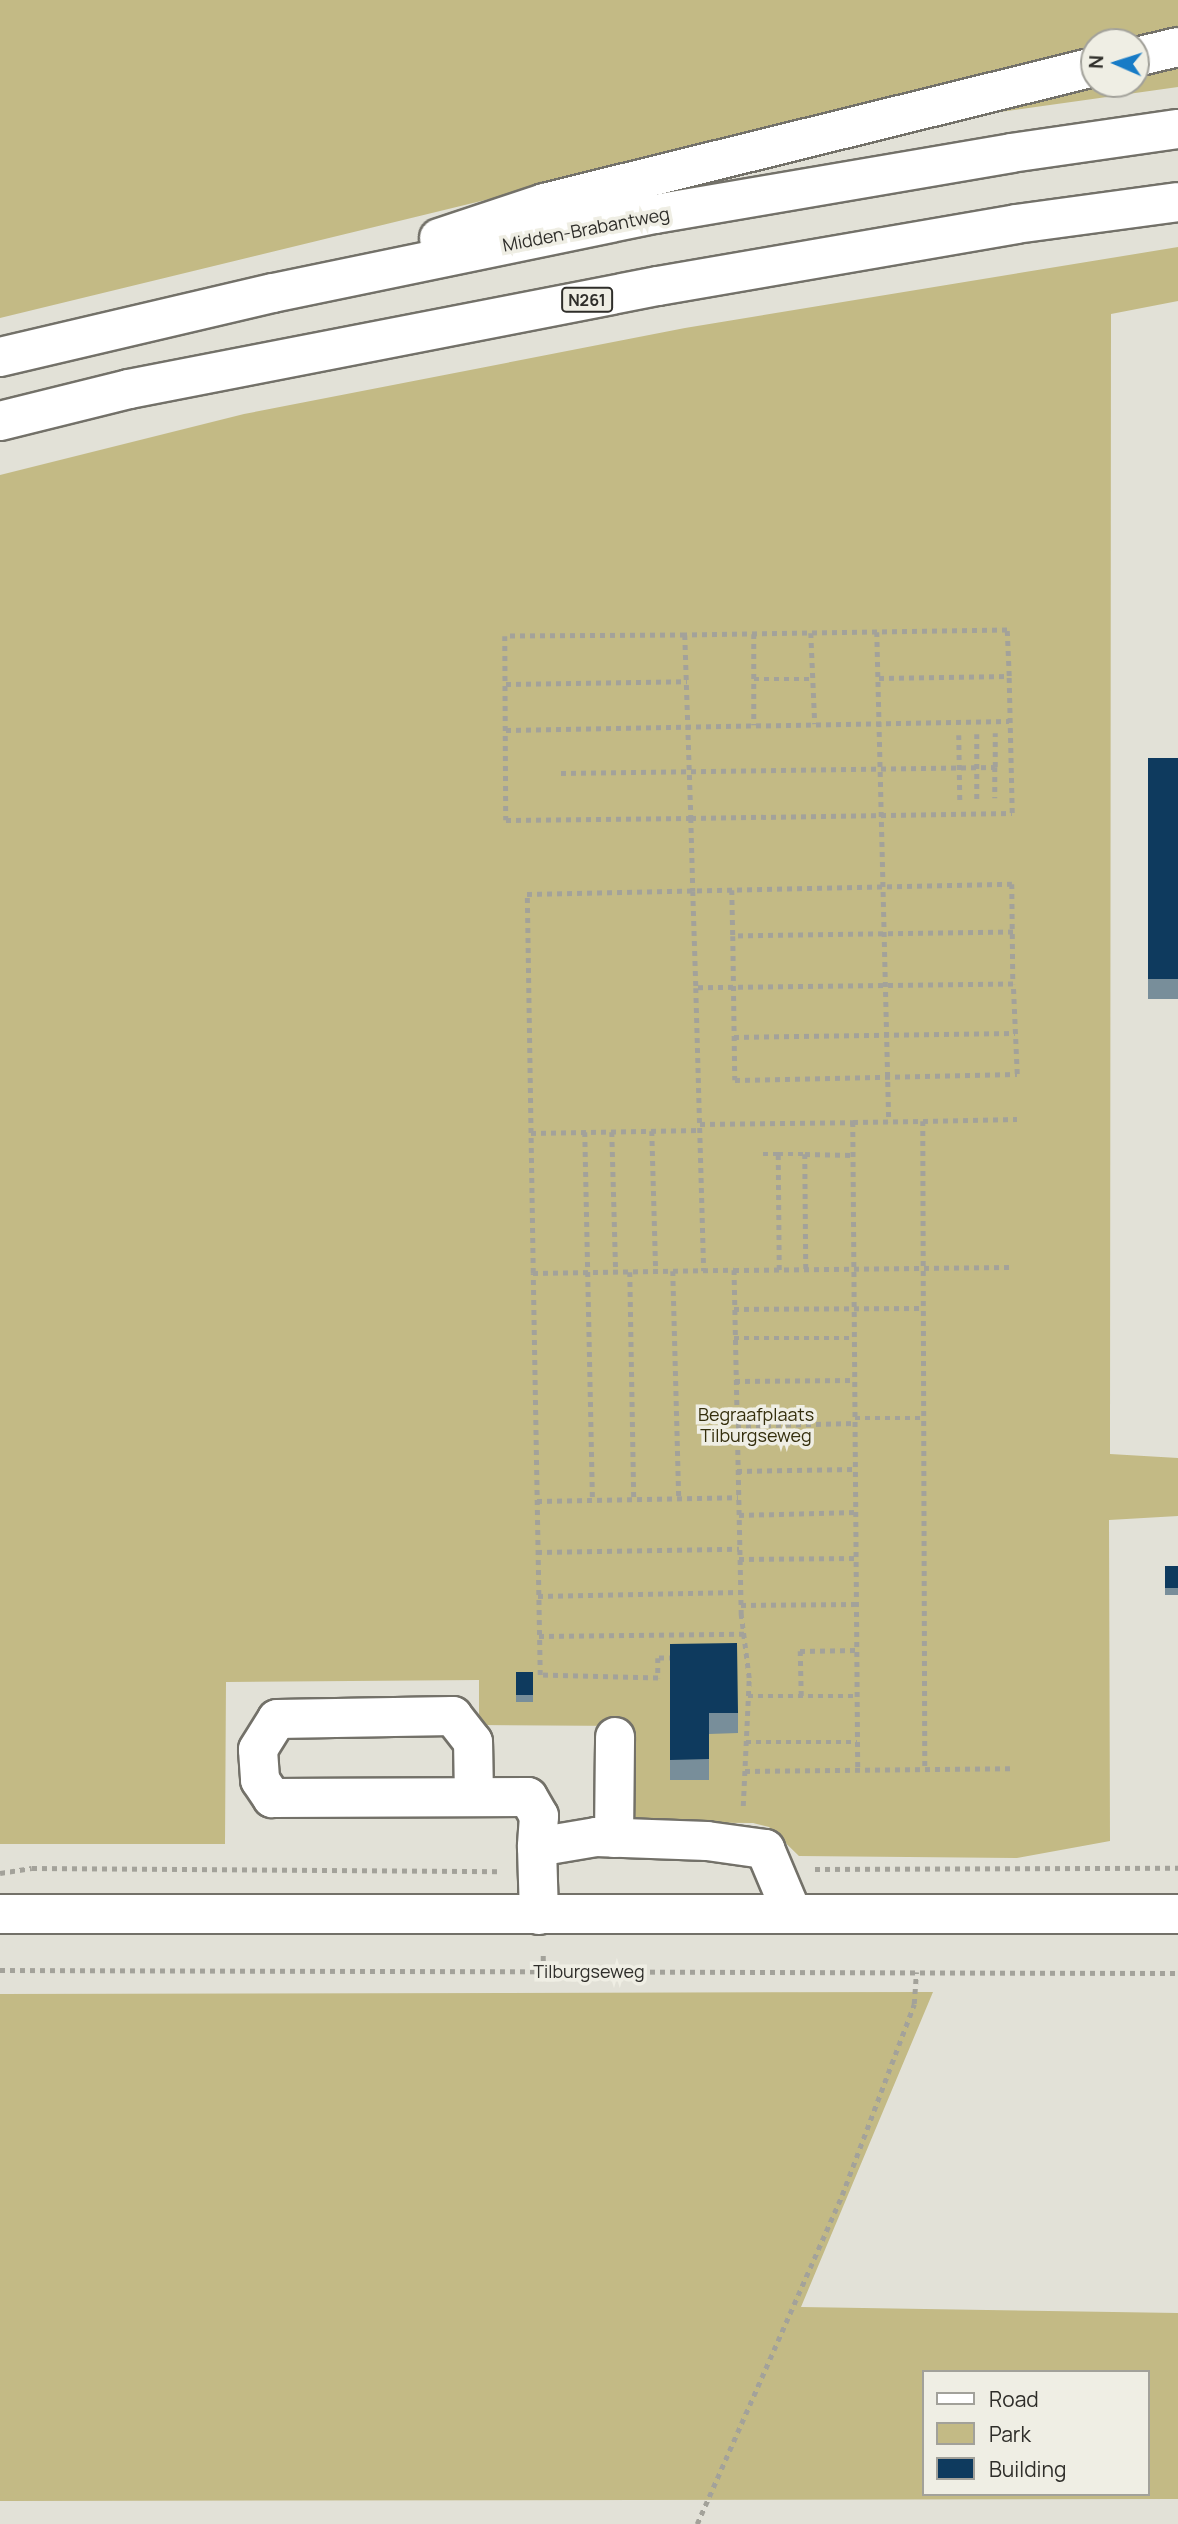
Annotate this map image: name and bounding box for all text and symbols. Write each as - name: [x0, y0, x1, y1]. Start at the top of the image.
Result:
- north arrow: [1080, 28, 1150, 98]
- text: N: [1083, 55, 1109, 70]
- street label: Midden-Brabantweg: [501, 202, 671, 256]
- road number: N261: [561, 288, 613, 312]
- park label: Begraafplaats Tilburgseweg: [698, 1404, 814, 1446]
- street label: Tilburgseweg: [533, 1960, 645, 1982]
- legend: [922, 2370, 1150, 2496]
- text: Road: [989, 2385, 1039, 2413]
- text: Park: [989, 2420, 1031, 2448]
- text: Building: [989, 2455, 1066, 2483]

